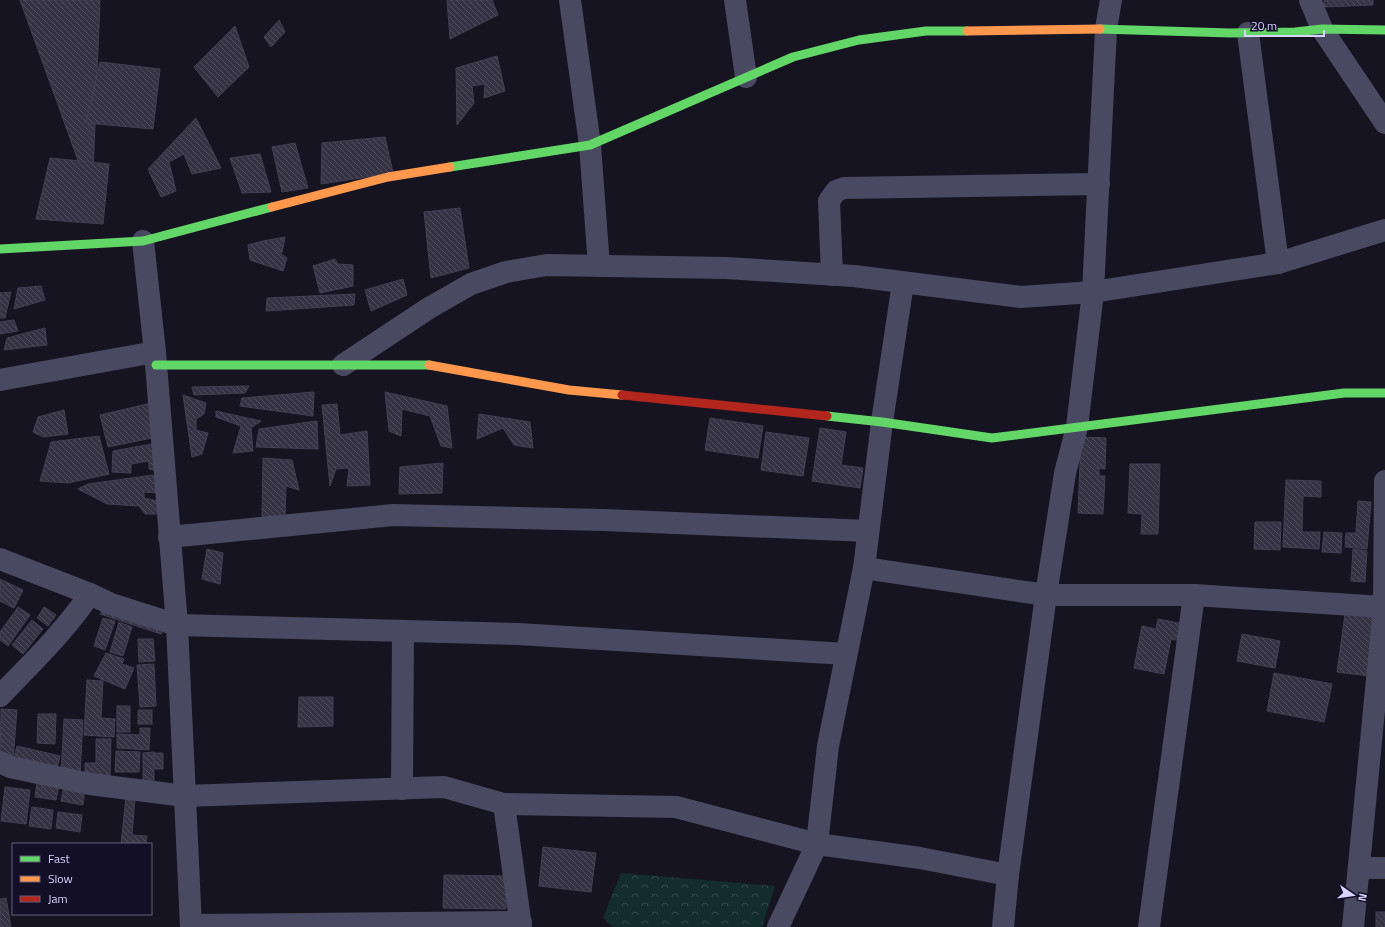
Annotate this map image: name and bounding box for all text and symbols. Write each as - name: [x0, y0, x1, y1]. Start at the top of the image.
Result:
- scale bar: [1245, 12, 1324, 38]
- text: 20 m: [1251, 16, 1277, 35]
- legend: [12, 843, 152, 915]
- text: Fast: [48, 849, 71, 868]
- text: Slow: [48, 869, 73, 888]
- north arrow: [1333, 875, 1373, 915]
- text: Jam: [48, 889, 68, 908]
- text: N: [1354, 892, 1371, 903]

